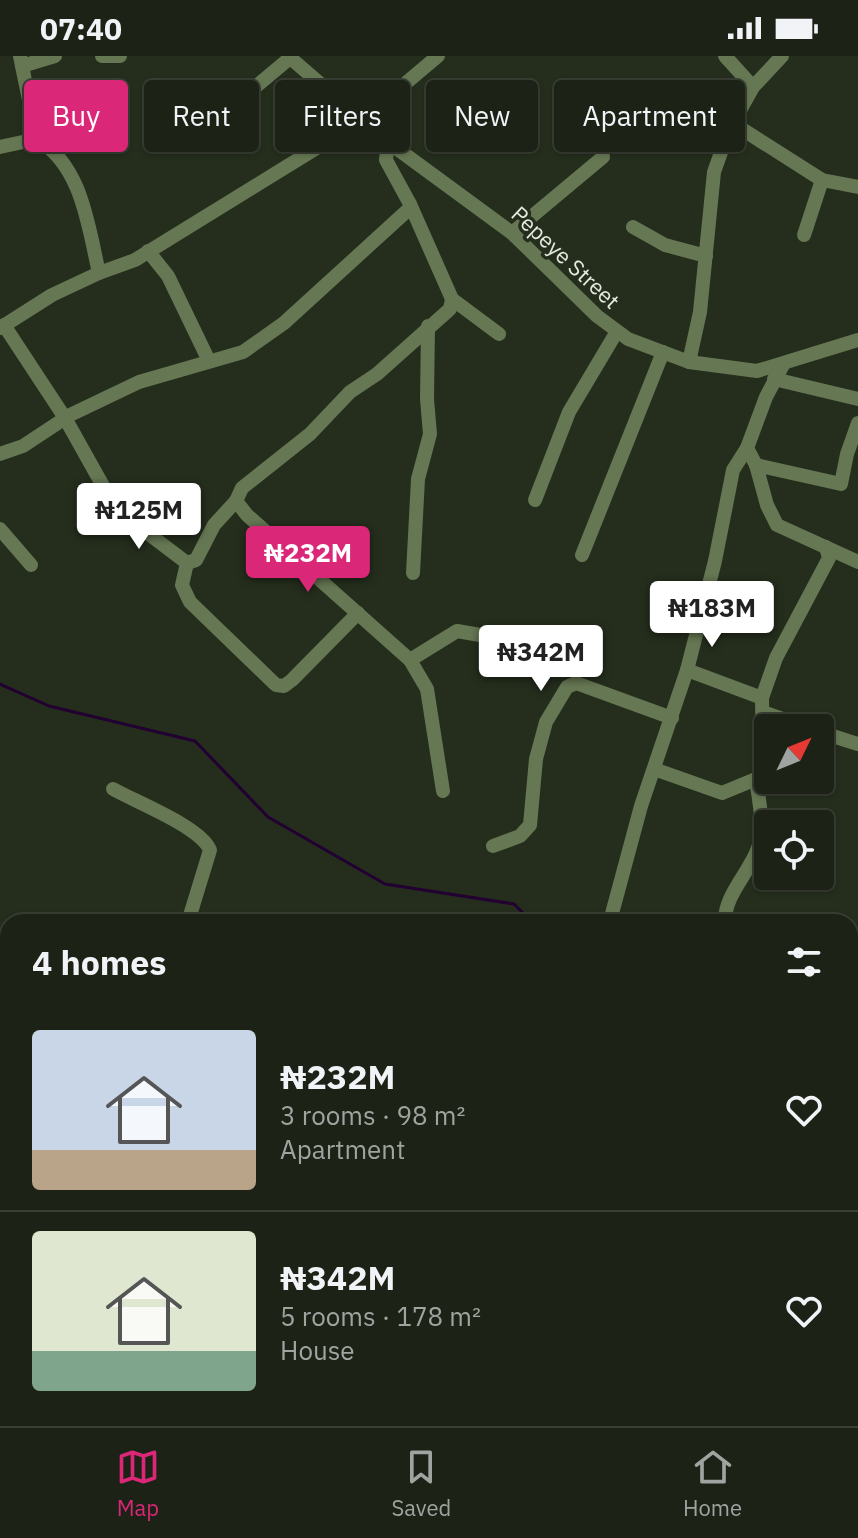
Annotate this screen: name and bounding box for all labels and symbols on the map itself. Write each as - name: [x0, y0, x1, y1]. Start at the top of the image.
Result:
- street label: Pepeye Street: [506, 199, 626, 315]
- pin: ₦125M: [83, 483, 195, 551]
- pin: ₦232M: [252, 526, 364, 594]
- pin: ₦183M: [656, 581, 768, 649]
- pin: ₦342M: [485, 625, 597, 693]
- north arrow: [754, 714, 834, 794]

